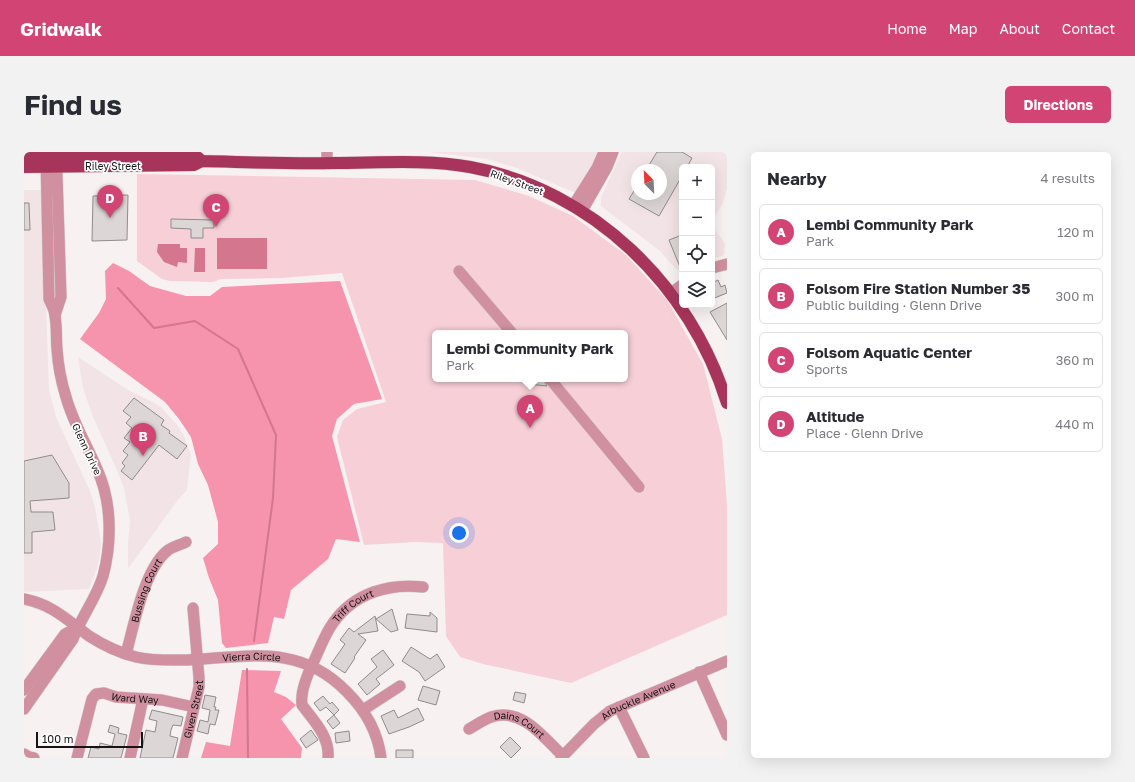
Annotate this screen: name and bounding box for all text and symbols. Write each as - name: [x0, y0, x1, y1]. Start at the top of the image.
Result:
- text: Gridwalk: [20, 17, 102, 40]
- text: Home: [887, 20, 927, 37]
- text: Map: [949, 20, 977, 37]
- text: About: [999, 20, 1040, 37]
- text: Contact: [1062, 20, 1115, 37]
- button: Directions: [1005, 86, 1111, 123]
- text: Find us: [24, 88, 122, 121]
- street label: Riley Street: [85, 160, 141, 172]
- north arrow: [631, 164, 667, 200]
- map controls: [679, 164, 715, 308]
- button: +: [679, 164, 715, 200]
- street label: Riley Street: [489, 167, 545, 197]
- text: Nearby: [767, 168, 827, 189]
- text: 4 results: [1041, 170, 1095, 186]
- pin: D: [97, 185, 123, 218]
- pin: C: [203, 194, 229, 227]
- button: −: [679, 200, 715, 236]
- text: Lembi Community Park: [806, 215, 974, 233]
- text: A: [776, 224, 786, 240]
- text: 120 m: [1057, 224, 1094, 240]
- text: Park: [806, 233, 834, 249]
- button: locate: [679, 236, 715, 272]
- button: layers: [679, 272, 715, 308]
- text: Folsom Fire Station Number 35: [806, 279, 1030, 297]
- text: B: [776, 288, 786, 304]
- text: 300 m: [1056, 288, 1094, 304]
- text: Public building · Glenn Drive: [806, 297, 982, 313]
- popup: [432, 330, 628, 382]
- text: Lembi Community Park: [446, 339, 614, 357]
- text: Folsom Aquatic Center: [806, 343, 972, 361]
- text: C: [776, 352, 786, 368]
- text: 360 m: [1056, 352, 1094, 368]
- text: Park: [446, 357, 474, 373]
- text: Sports: [806, 361, 848, 377]
- pin: A: [517, 395, 543, 428]
- text: Altitude: [806, 407, 864, 425]
- text: D: [776, 416, 786, 432]
- text: 440 m: [1055, 416, 1094, 432]
- street label: Glenn Drive: [70, 421, 104, 477]
- pin: B: [130, 423, 156, 456]
- text: Place · Glenn Drive: [806, 425, 923, 441]
- your location: [449, 523, 469, 543]
- street label: Bussing Court: [128, 556, 164, 624]
- street label: Triff Court: [330, 587, 375, 625]
- street label: Vierra Circle: [222, 650, 282, 663]
- street label: Arbuckle Avenue: [598, 678, 677, 722]
- street label: Given Street: [181, 680, 205, 740]
- street label: Ward Way: [110, 690, 159, 706]
- street label: Dains Court: [493, 709, 548, 741]
- scale bar: [36, 730, 143, 749]
- text: 100 m: [42, 732, 73, 745]

